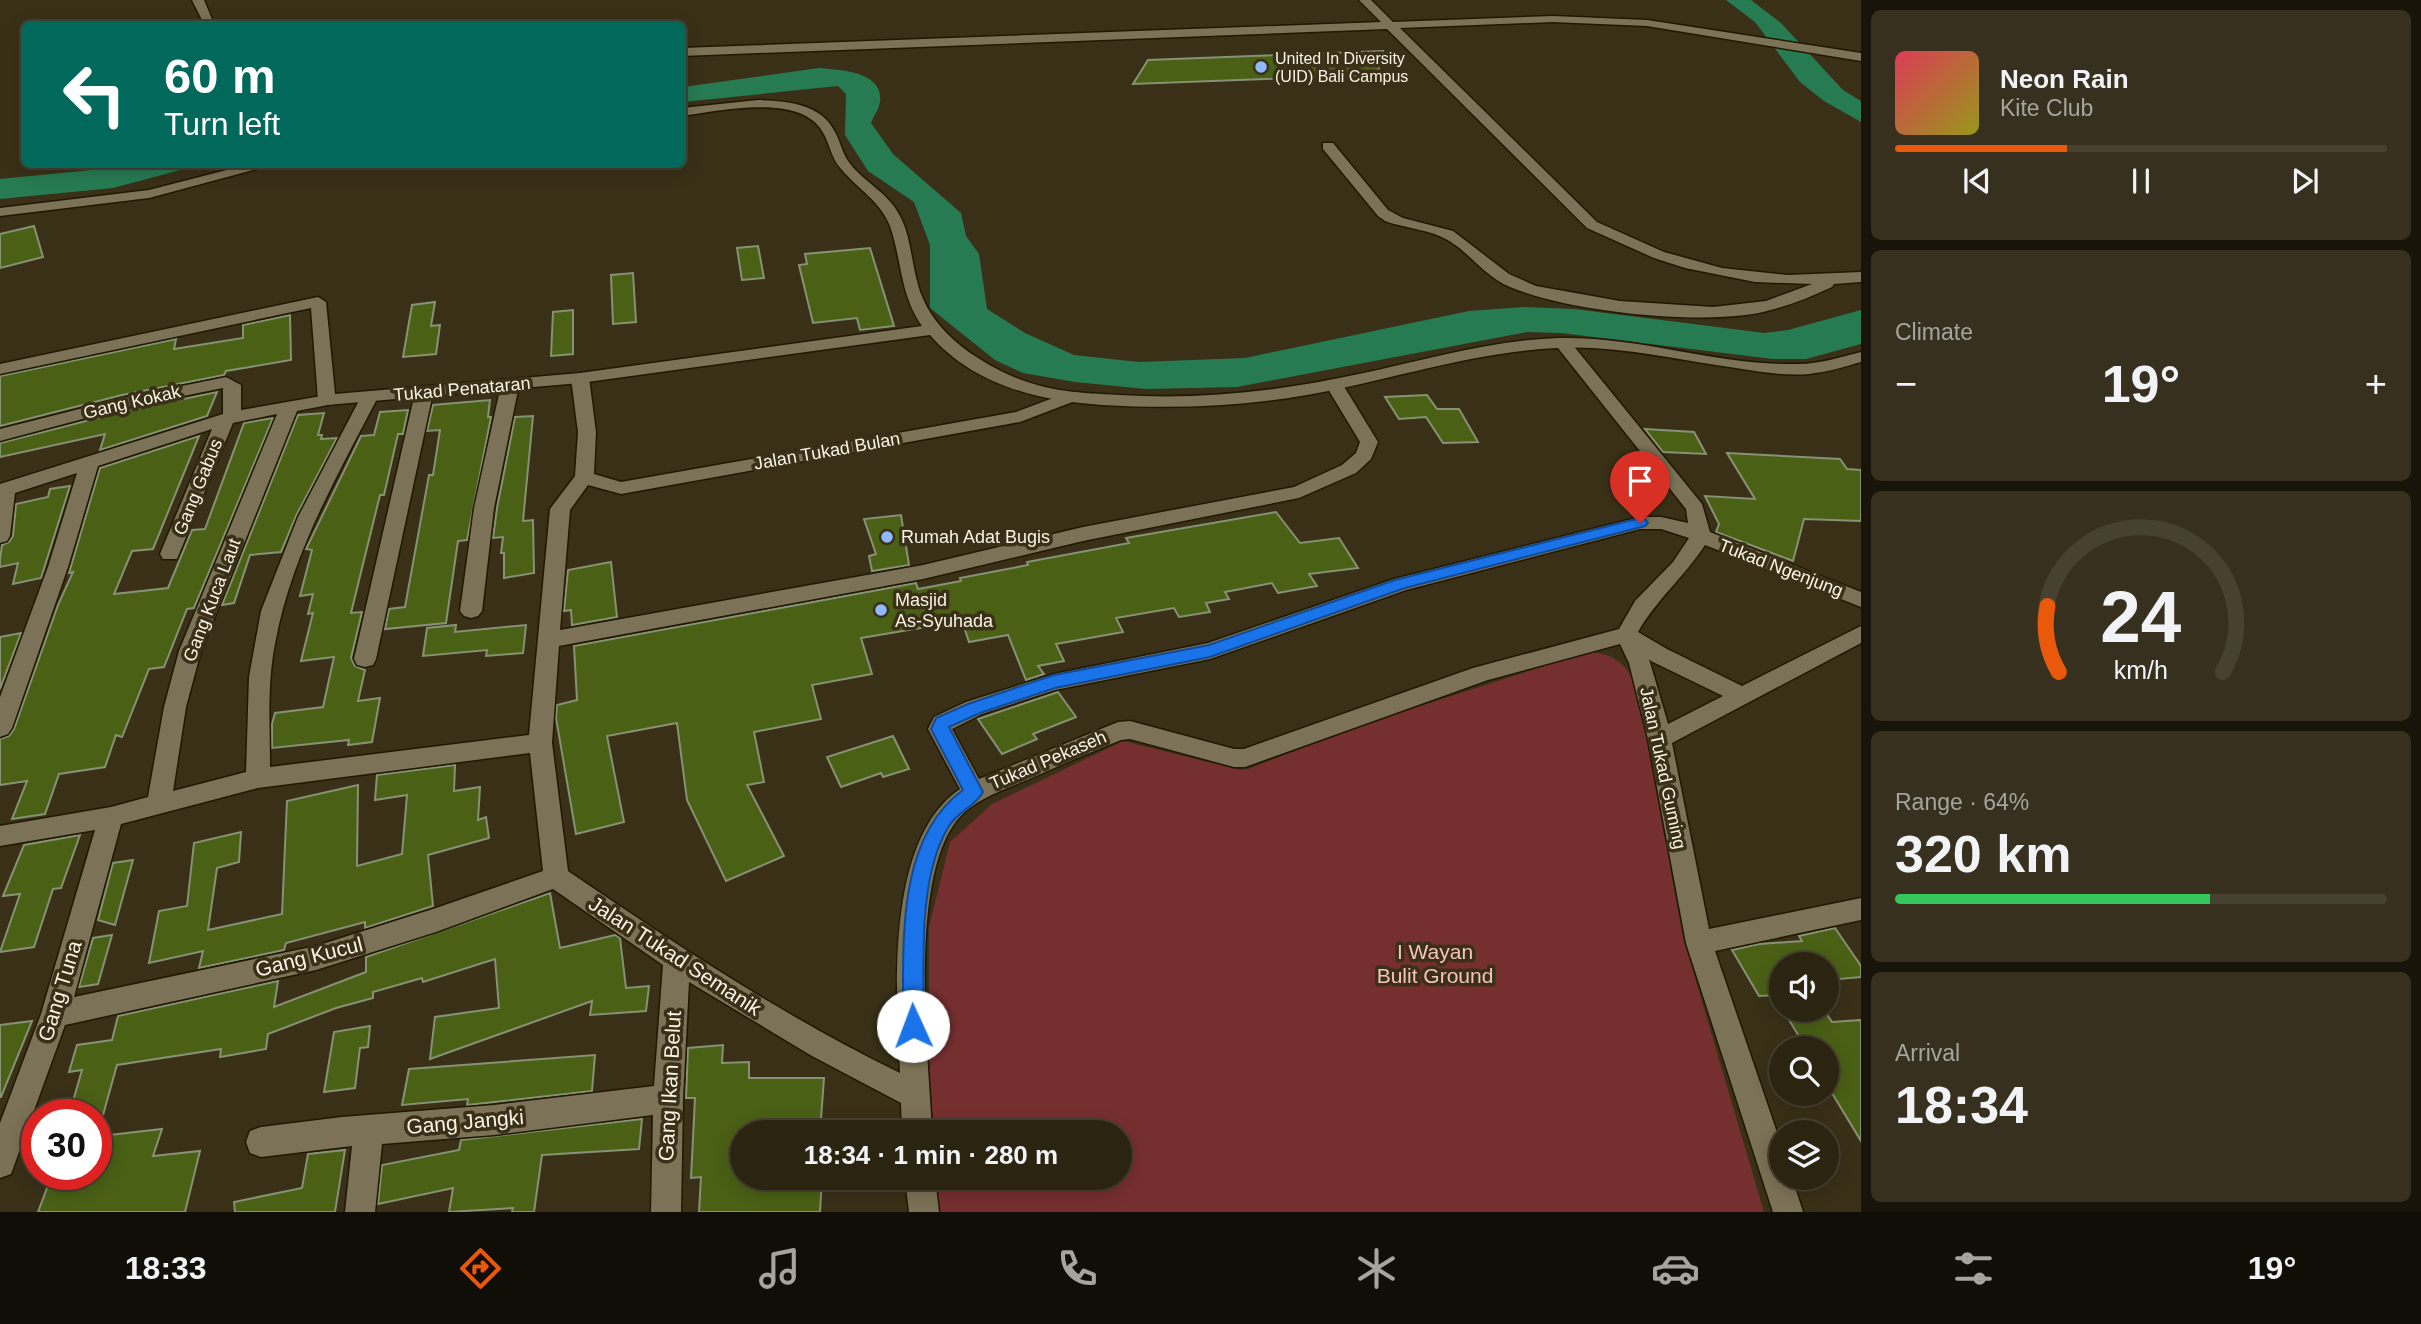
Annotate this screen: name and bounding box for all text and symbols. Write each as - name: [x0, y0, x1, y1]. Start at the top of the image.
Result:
- icon: left: [49, 49, 140, 140]
- text: 60 m: [164, 49, 276, 103]
- place label: United In Diversity (UID) Bali Campus: [1275, 50, 1408, 85]
- marker: United In Diversity (UID) Bali Campus: [1253, 59, 1269, 75]
- text: Neon Rain: [2000, 64, 2129, 94]
- text: Kite Club: [2000, 95, 2093, 121]
- text: Turn left: [164, 106, 280, 142]
- icon: previous: [1958, 162, 1996, 200]
- icon: pause: [2122, 162, 2160, 200]
- icon: next: [2286, 162, 2324, 200]
- text: Climate: [1895, 319, 1973, 345]
- text: 19°: [2102, 355, 2180, 413]
- text: −: [1895, 363, 1917, 405]
- text: +: [2365, 363, 2387, 405]
- street label: Tukad Penataran: [393, 373, 531, 405]
- street label: Gang Kokak: [81, 381, 183, 423]
- street label: Jalan Tukad Bulan: [752, 428, 902, 474]
- street label: Gang Gabus: [170, 436, 226, 538]
- pin: [1610, 451, 1670, 523]
- icon: arrive: [1621, 462, 1659, 500]
- place label: Rumah Adat Bugis: [901, 527, 1050, 547]
- marker: Rumah Adat Bugis: [879, 529, 895, 545]
- street label: Tukad Ngenjung: [1716, 535, 1846, 601]
- street label: Gang Kuca Laut: [179, 536, 245, 664]
- text: 24: [2101, 576, 2182, 657]
- place label: Masjid As-Syuhada: [895, 590, 994, 631]
- marker: Masjid As-Syuhada: [873, 602, 889, 618]
- text: km/h: [2114, 656, 2168, 684]
- street label: Jalan Tukad Guming: [1636, 685, 1690, 851]
- street label: Tukad Pekaseh: [987, 726, 1109, 794]
- text: Range · 64%: [1895, 789, 2029, 815]
- text: 320 km: [1895, 825, 2071, 883]
- street label: Jalan Tukad Semanik: [585, 891, 766, 1020]
- street label: Gang Kucul: [253, 932, 365, 981]
- street label: Gang Tuna: [33, 938, 86, 1044]
- park label: I Wayan Bulit Ground: [1377, 940, 1493, 987]
- map controls: [1769, 952, 1839, 1190]
- button: sound: [1769, 952, 1839, 1022]
- position arrow: [876, 989, 950, 1063]
- street label: Gang Ikan Belut: [654, 1010, 685, 1162]
- button: search: [1769, 1036, 1839, 1106]
- text: Arrival: [1895, 1040, 1960, 1066]
- text: 18:34: [1895, 1076, 2028, 1134]
- speed limit sign: 30: [21, 1099, 112, 1190]
- street label: Gang Jangki: [405, 1105, 525, 1138]
- button: layers: [1769, 1120, 1839, 1190]
- text: 18:34 · 1 min · 280 m: [804, 1140, 1058, 1170]
- icon: directions: [456, 1244, 505, 1293]
- icon: music: [755, 1244, 804, 1293]
- icon: phone: [1053, 1244, 1102, 1293]
- icon: climate: [1352, 1244, 1401, 1293]
- icon: car: [1651, 1244, 1700, 1293]
- icon: filters: [1949, 1244, 1998, 1293]
- text: 18:33: [125, 1250, 207, 1286]
- text: 19°: [2248, 1250, 2296, 1286]

